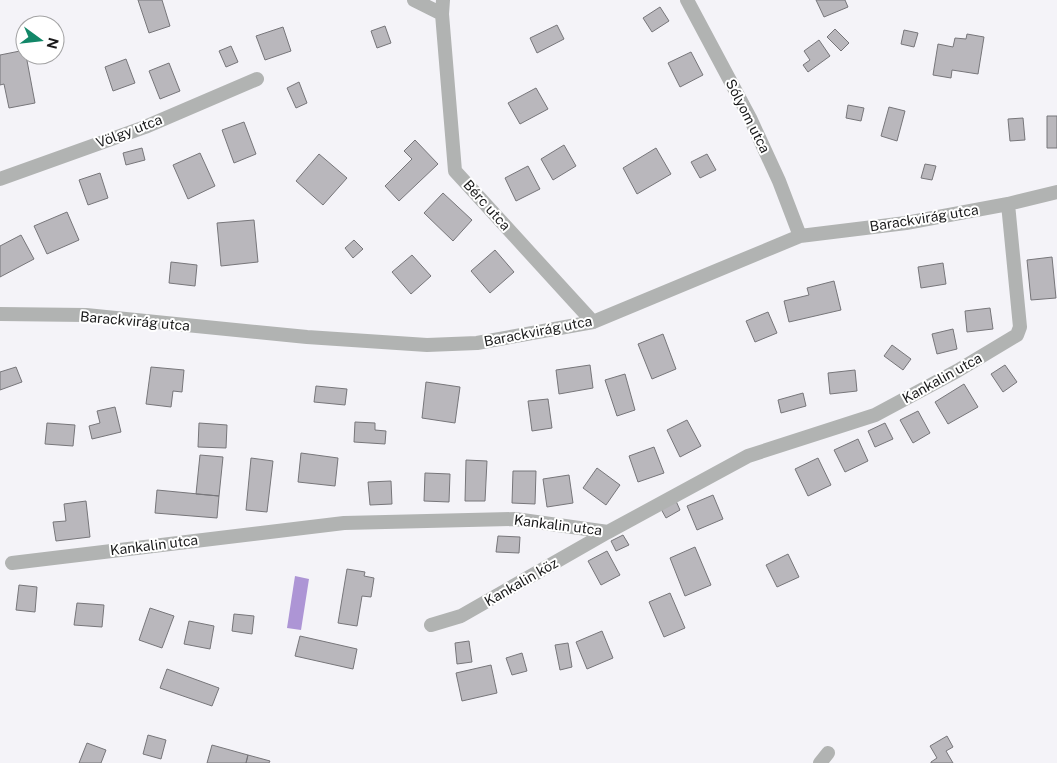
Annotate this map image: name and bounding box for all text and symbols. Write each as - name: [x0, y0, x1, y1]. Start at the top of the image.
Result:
- north arrow: [15, 15, 65, 65]
- text: N: [43, 36, 62, 51]
- street label: Sólyom utca: [723, 76, 773, 156]
- street label: Völgy utca: [94, 111, 164, 151]
- street label: Bérc utca: [460, 176, 514, 234]
- street label: Barackvirág utca: [868, 201, 980, 235]
- street label: Barackvirág utca: [80, 308, 190, 334]
- street label: Barackvirág utca: [482, 313, 594, 349]
- street label: Kankalin utca: [899, 350, 985, 406]
- street label: Kankalin utca: [513, 512, 603, 538]
- street label: Kankalin utca: [109, 532, 199, 558]
- street label: Kankalin köz: [482, 554, 561, 609]

